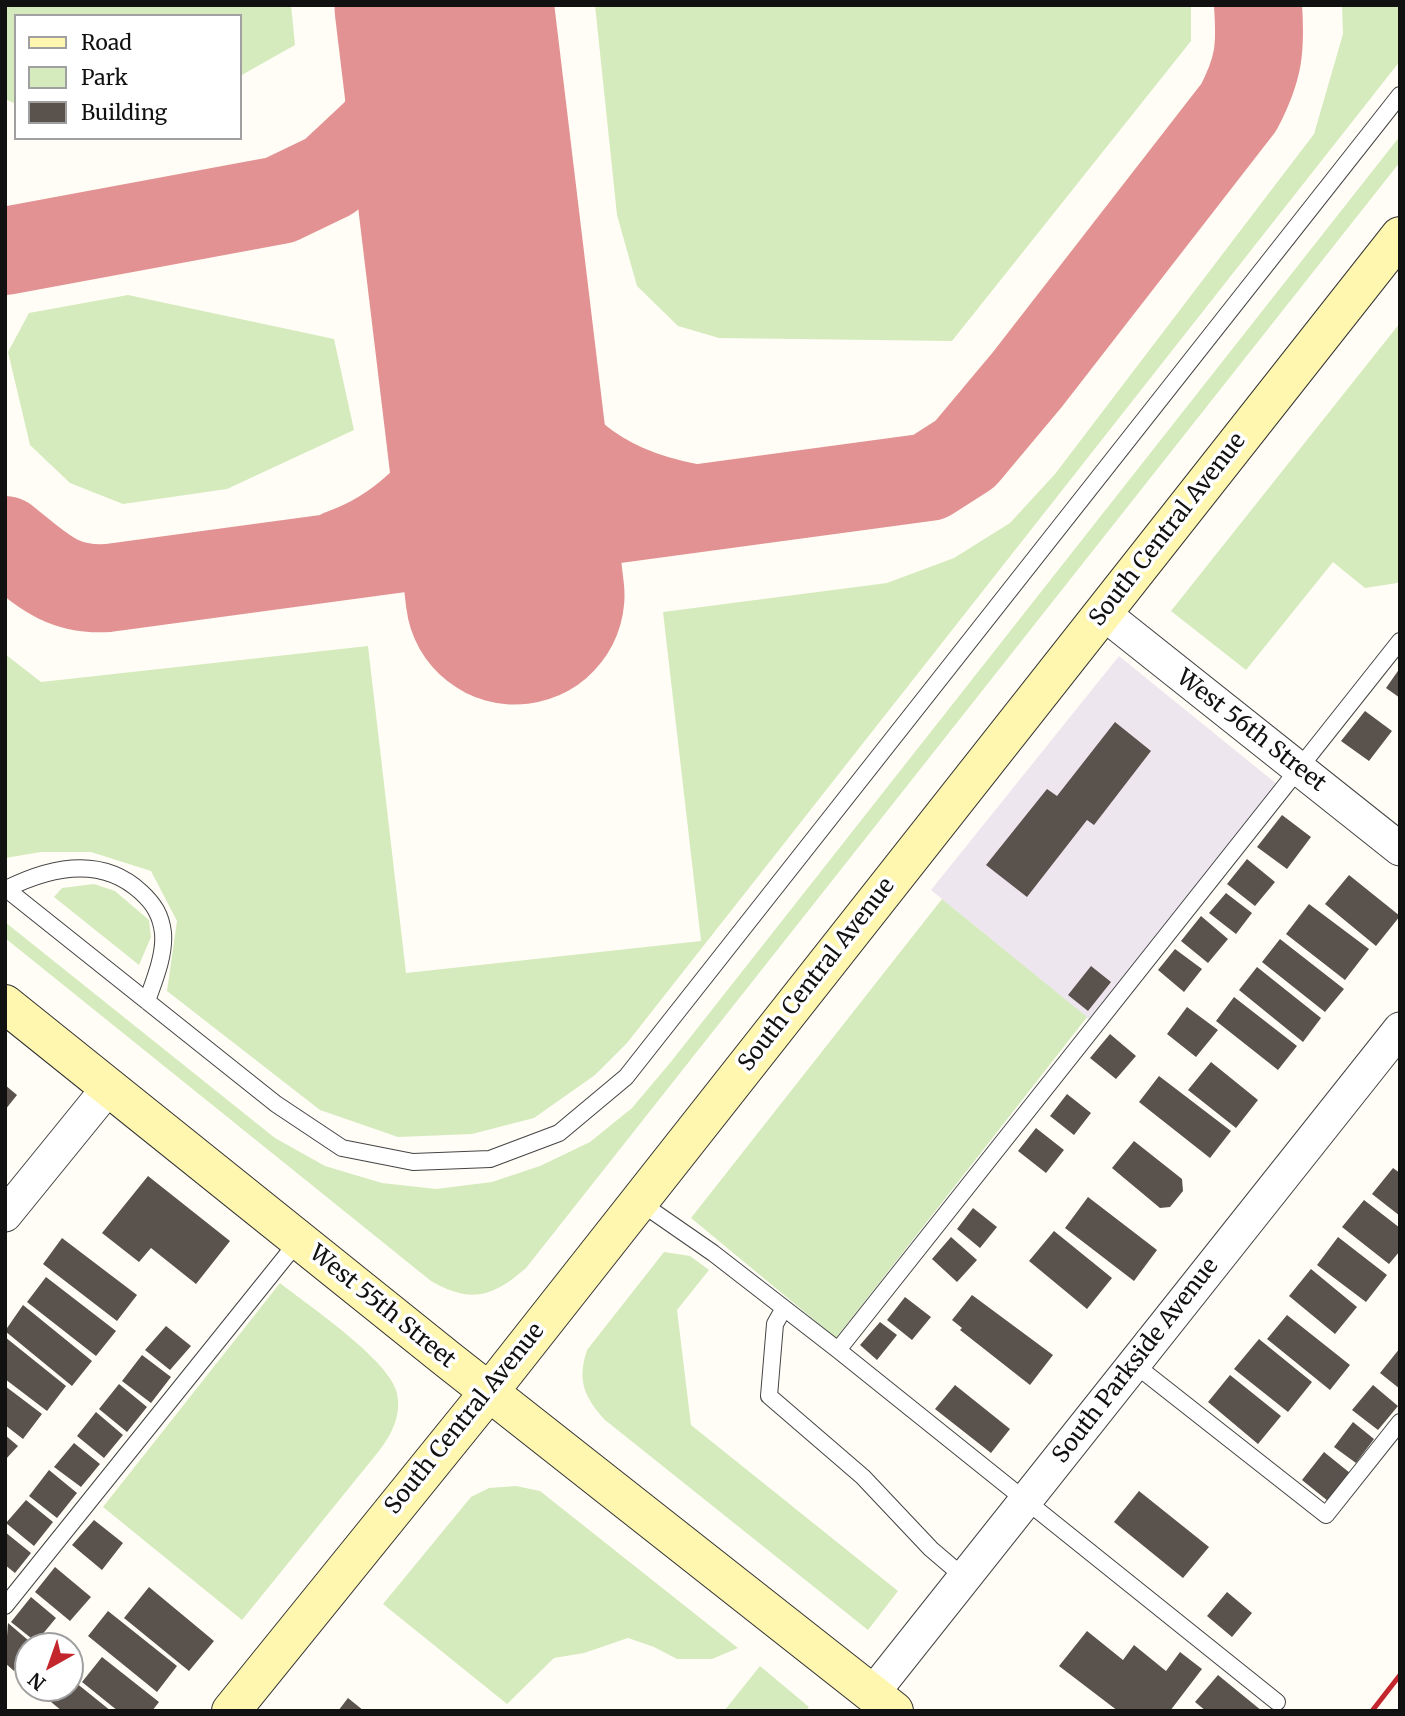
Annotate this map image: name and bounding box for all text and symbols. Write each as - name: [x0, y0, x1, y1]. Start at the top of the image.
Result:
- legend: [14, 14, 242, 140]
- text: Road: [81, 29, 132, 56]
- text: Park: [81, 64, 128, 91]
- text: Building: [81, 99, 167, 126]
- street label: South Central Avenue: [1084, 428, 1252, 632]
- street label: West 56th Street: [1171, 664, 1331, 798]
- street label: South Central Avenue: [733, 873, 901, 1077]
- street label: West 55th Street: [303, 1240, 461, 1374]
- street label: South Parkside Avenue: [1047, 1253, 1225, 1469]
- street label: South Central Avenue: [380, 1318, 550, 1520]
- north arrow: [14, 1632, 84, 1702]
- text: N: [23, 1668, 50, 1696]

